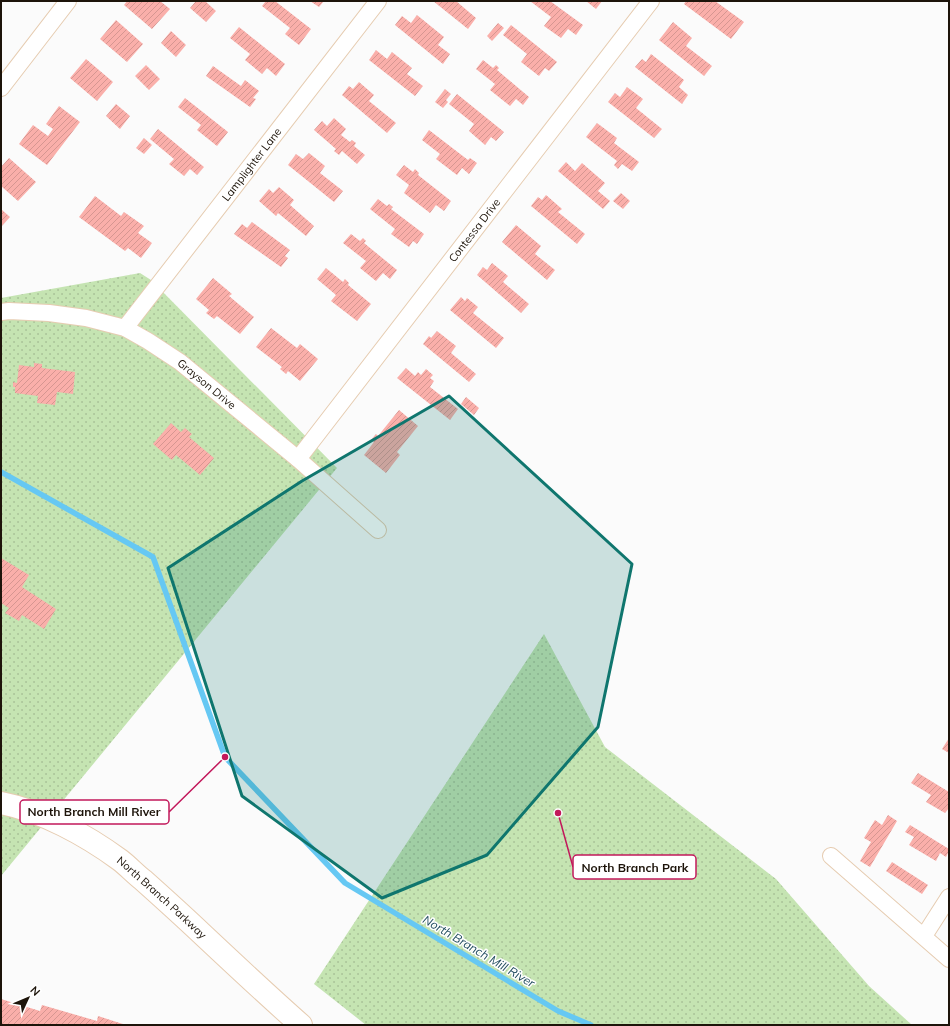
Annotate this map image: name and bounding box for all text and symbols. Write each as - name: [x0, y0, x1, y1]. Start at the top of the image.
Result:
- street label: Lamplighter Lane: [219, 125, 284, 204]
- street label: Contessa Drive: [445, 195, 503, 265]
- street label: Grayson Drive: [174, 356, 239, 412]
- callout: North Branch Mill River: [20, 800, 169, 824]
- text: North Branch Mill River: [28, 804, 161, 819]
- street label: North Branch Parkway: [114, 853, 210, 942]
- callout: North Branch Park: [573, 855, 696, 879]
- text: North Branch Park: [582, 860, 689, 875]
- water label: North Branch Mill River: [420, 912, 538, 991]
- north arrow: [8, 978, 48, 1018]
- text: N: [27, 983, 43, 999]

